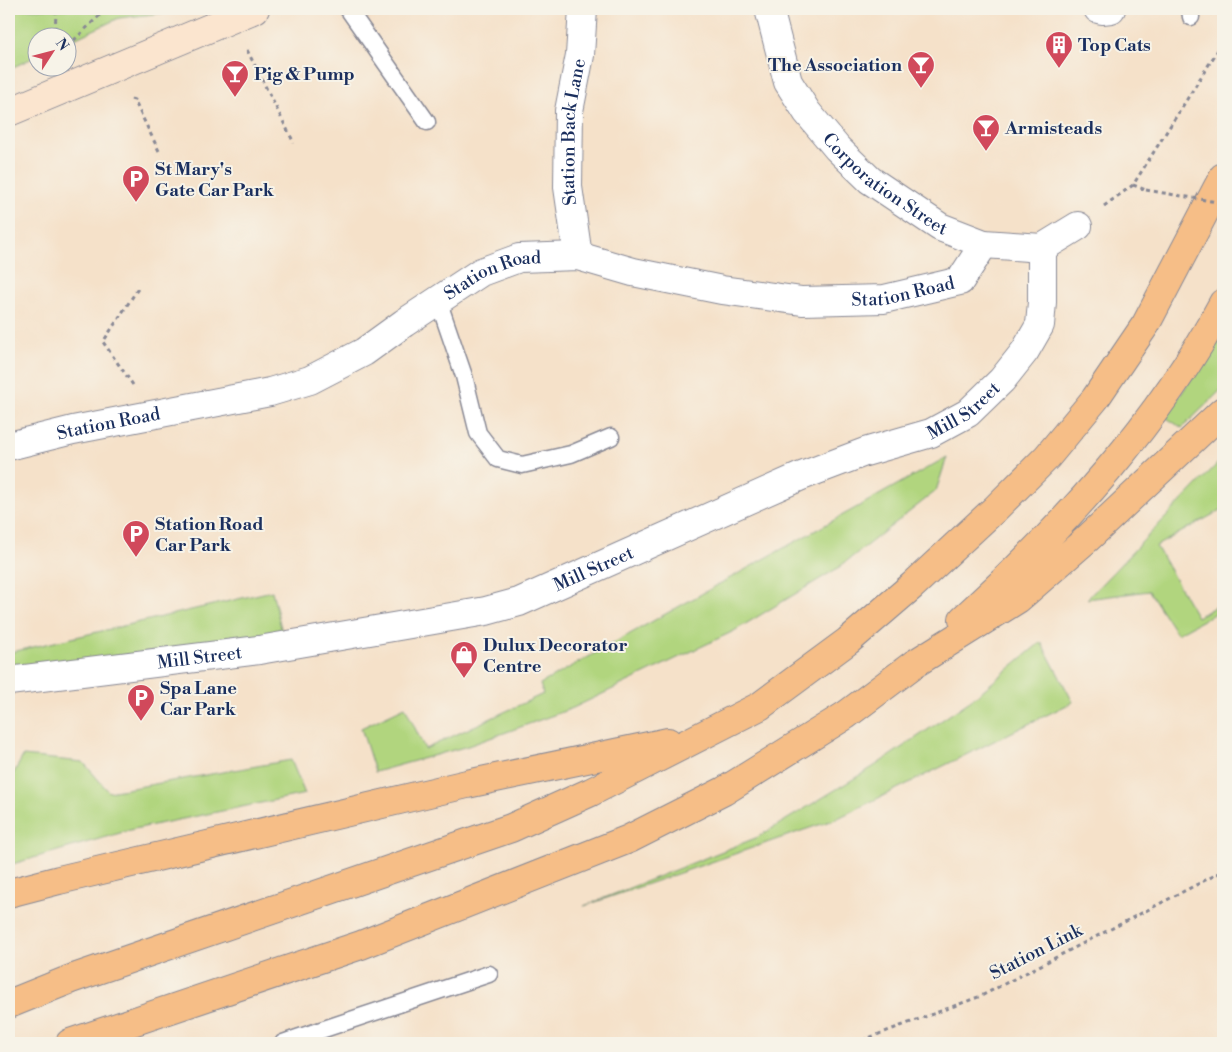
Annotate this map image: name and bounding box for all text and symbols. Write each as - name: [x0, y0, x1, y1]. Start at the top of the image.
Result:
- north arrow: [28, 28, 78, 78]
- building icon: Top Cats: [1044, 30, 1074, 69]
- place label: Top Cats: [1078, 34, 1151, 57]
- text: N: [51, 35, 72, 55]
- bar icon: The Association: [906, 50, 936, 89]
- place label: The Association: [768, 54, 902, 77]
- street label: Station Back Lane: [556, 57, 591, 207]
- bar icon: Pig & Pump: [220, 59, 250, 98]
- place label: Pig & Pump: [254, 63, 355, 86]
- bar icon: Armisteads: [971, 113, 1001, 152]
- place label: Armisteads: [1004, 117, 1102, 140]
- street label: Corporation Street: [817, 128, 951, 240]
- place label: St Mary's Gate Car Park: [155, 158, 275, 202]
- parking icon: St Mary's Gate Car Park: [121, 164, 151, 203]
- street label: Station Road: [439, 246, 542, 305]
- street label: Station Road: [851, 271, 958, 311]
- street label: Mill Street: [923, 376, 1005, 445]
- street label: Station Road: [54, 402, 163, 445]
- place label: Station Road Car Park: [155, 513, 264, 557]
- parking icon: Station Road Car Park: [121, 519, 151, 558]
- street label: Mill Street: [550, 541, 638, 597]
- place label: Dulux Decorator Centre: [483, 634, 628, 678]
- shop icon: Dulux Decorator Centre: [449, 640, 479, 679]
- street label: Mill Street: [156, 641, 244, 674]
- place label: Spa Lane Car Park: [160, 677, 237, 721]
- parking icon: Spa Lane Car Park: [126, 683, 156, 722]
- street label: Station Link: [986, 918, 1088, 985]

